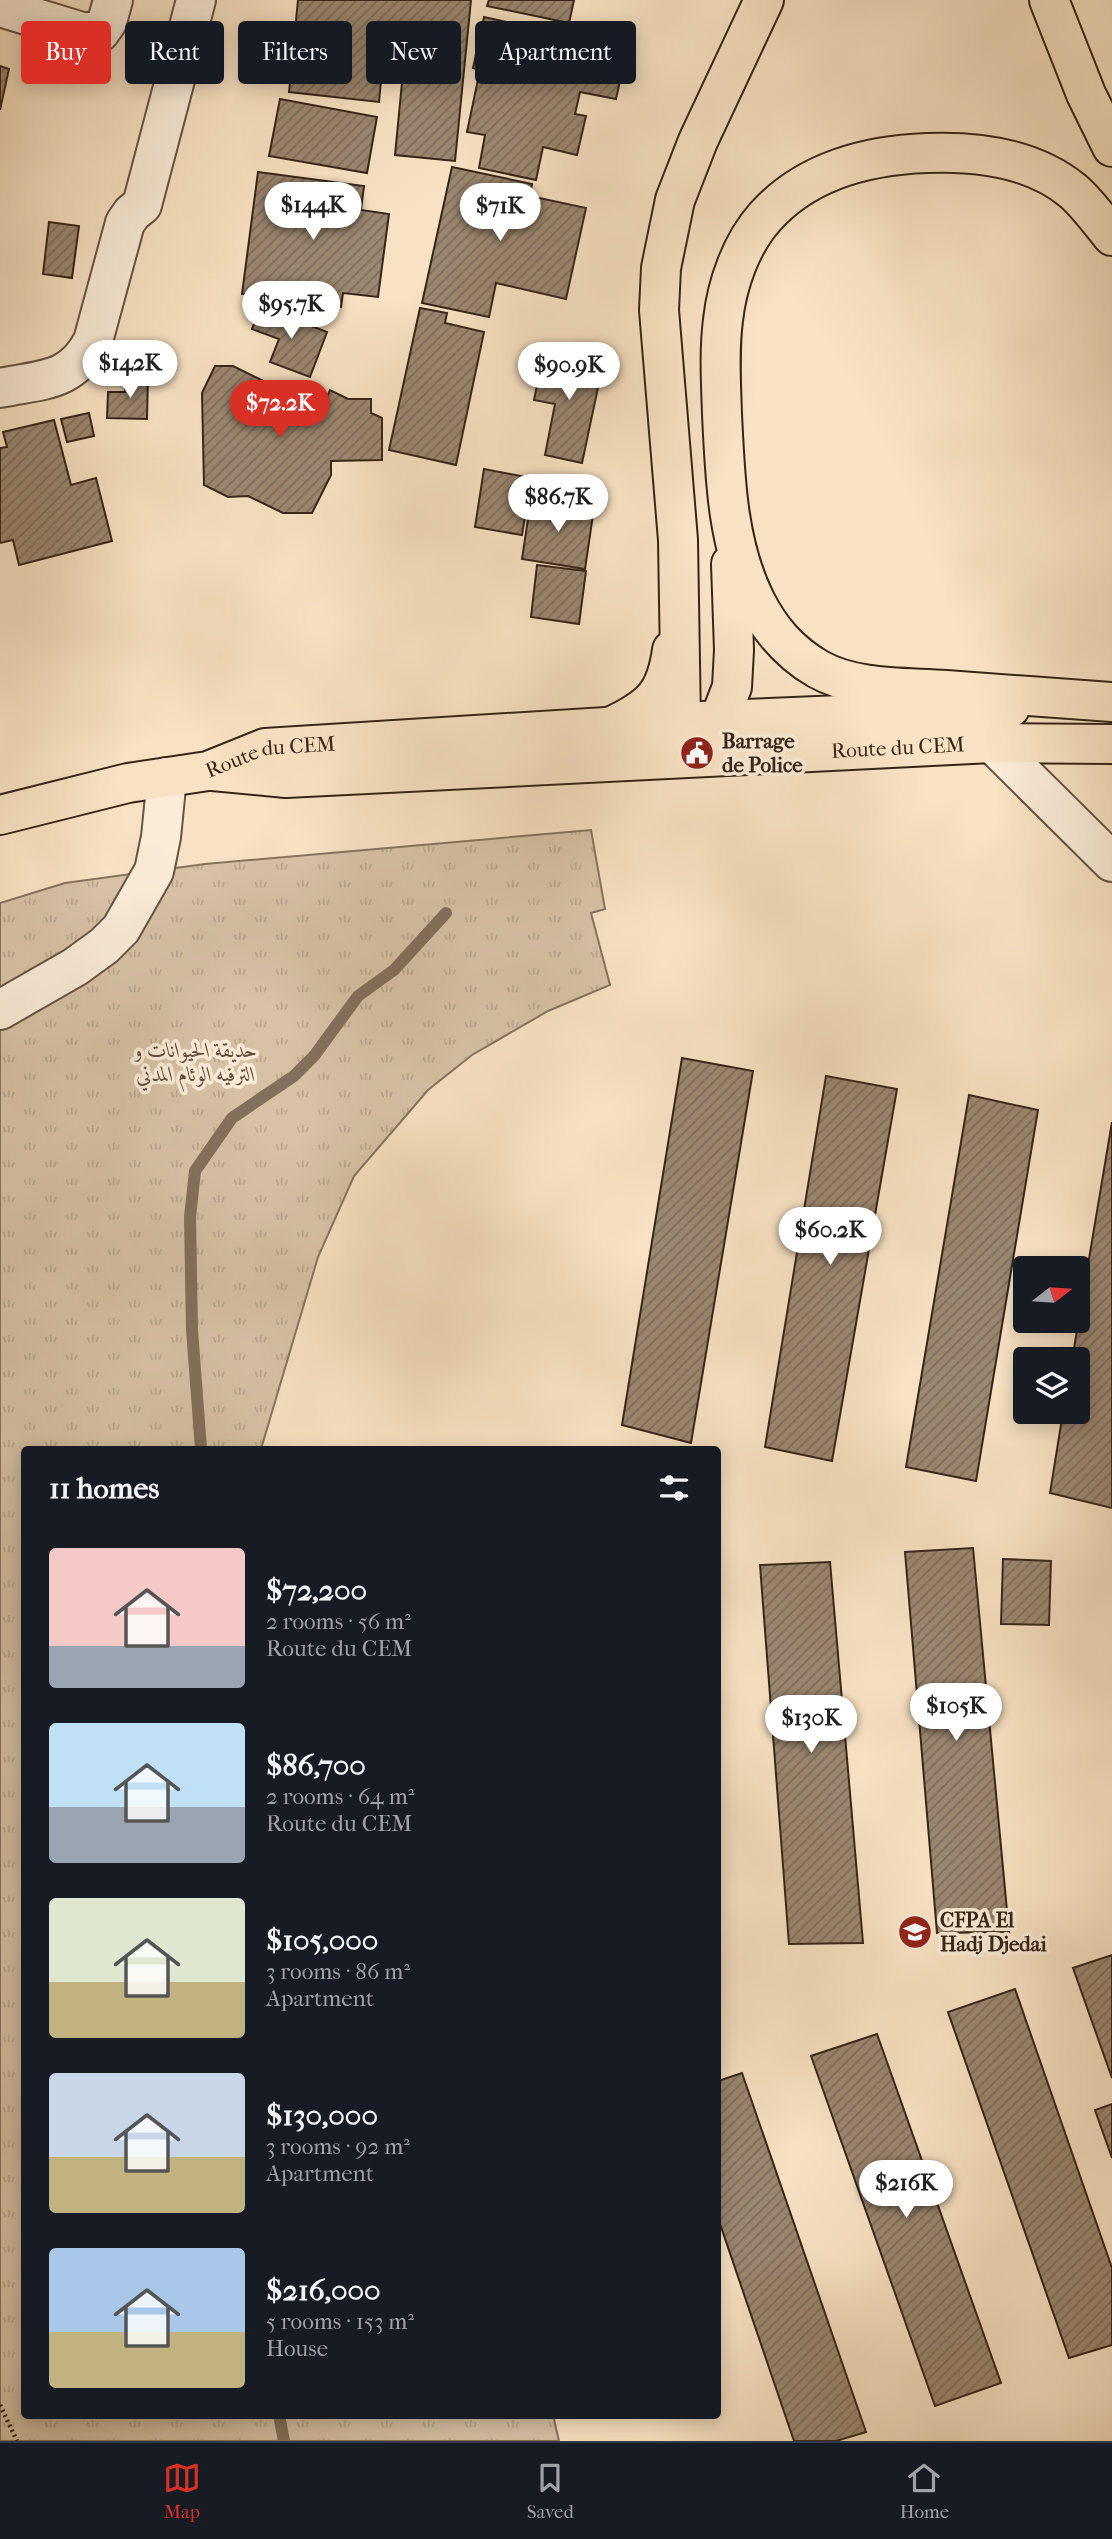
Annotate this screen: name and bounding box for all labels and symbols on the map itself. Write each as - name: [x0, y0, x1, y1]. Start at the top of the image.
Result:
- pin: $144K: [264, 182, 362, 242]
- pin: $71K: [459, 184, 541, 243]
- pin: $95.7K: [234, 282, 348, 341]
- pin: $142K: [81, 340, 179, 400]
- pin: $90.9K: [512, 342, 626, 402]
- pin: $72.2K: [223, 380, 337, 440]
- pin: $86.7K: [501, 475, 615, 534]
- place label: Barrage de Police: [722, 729, 803, 777]
- street label: Route du CEM: [202, 732, 336, 783]
- street label: Route du CEM: [831, 732, 965, 763]
- public building icon: Barrage de Police: [678, 734, 716, 772]
- park label: حديقة الحيوانات و الترفيه الوئام المدني: [132, 1038, 258, 1092]
- pin: $60.2K: [773, 1208, 887, 1267]
- north arrow: [1013, 1256, 1090, 1334]
- pin: $105K: [907, 1684, 1005, 1743]
- pin: $130K: [762, 1696, 860, 1755]
- place label: CFPA El Hadj Djedai: [940, 1908, 1047, 1956]
- school or university icon: CFPA El Hadj Djedai: [896, 1913, 934, 1951]
- pin: $216K: [857, 2160, 955, 2220]

